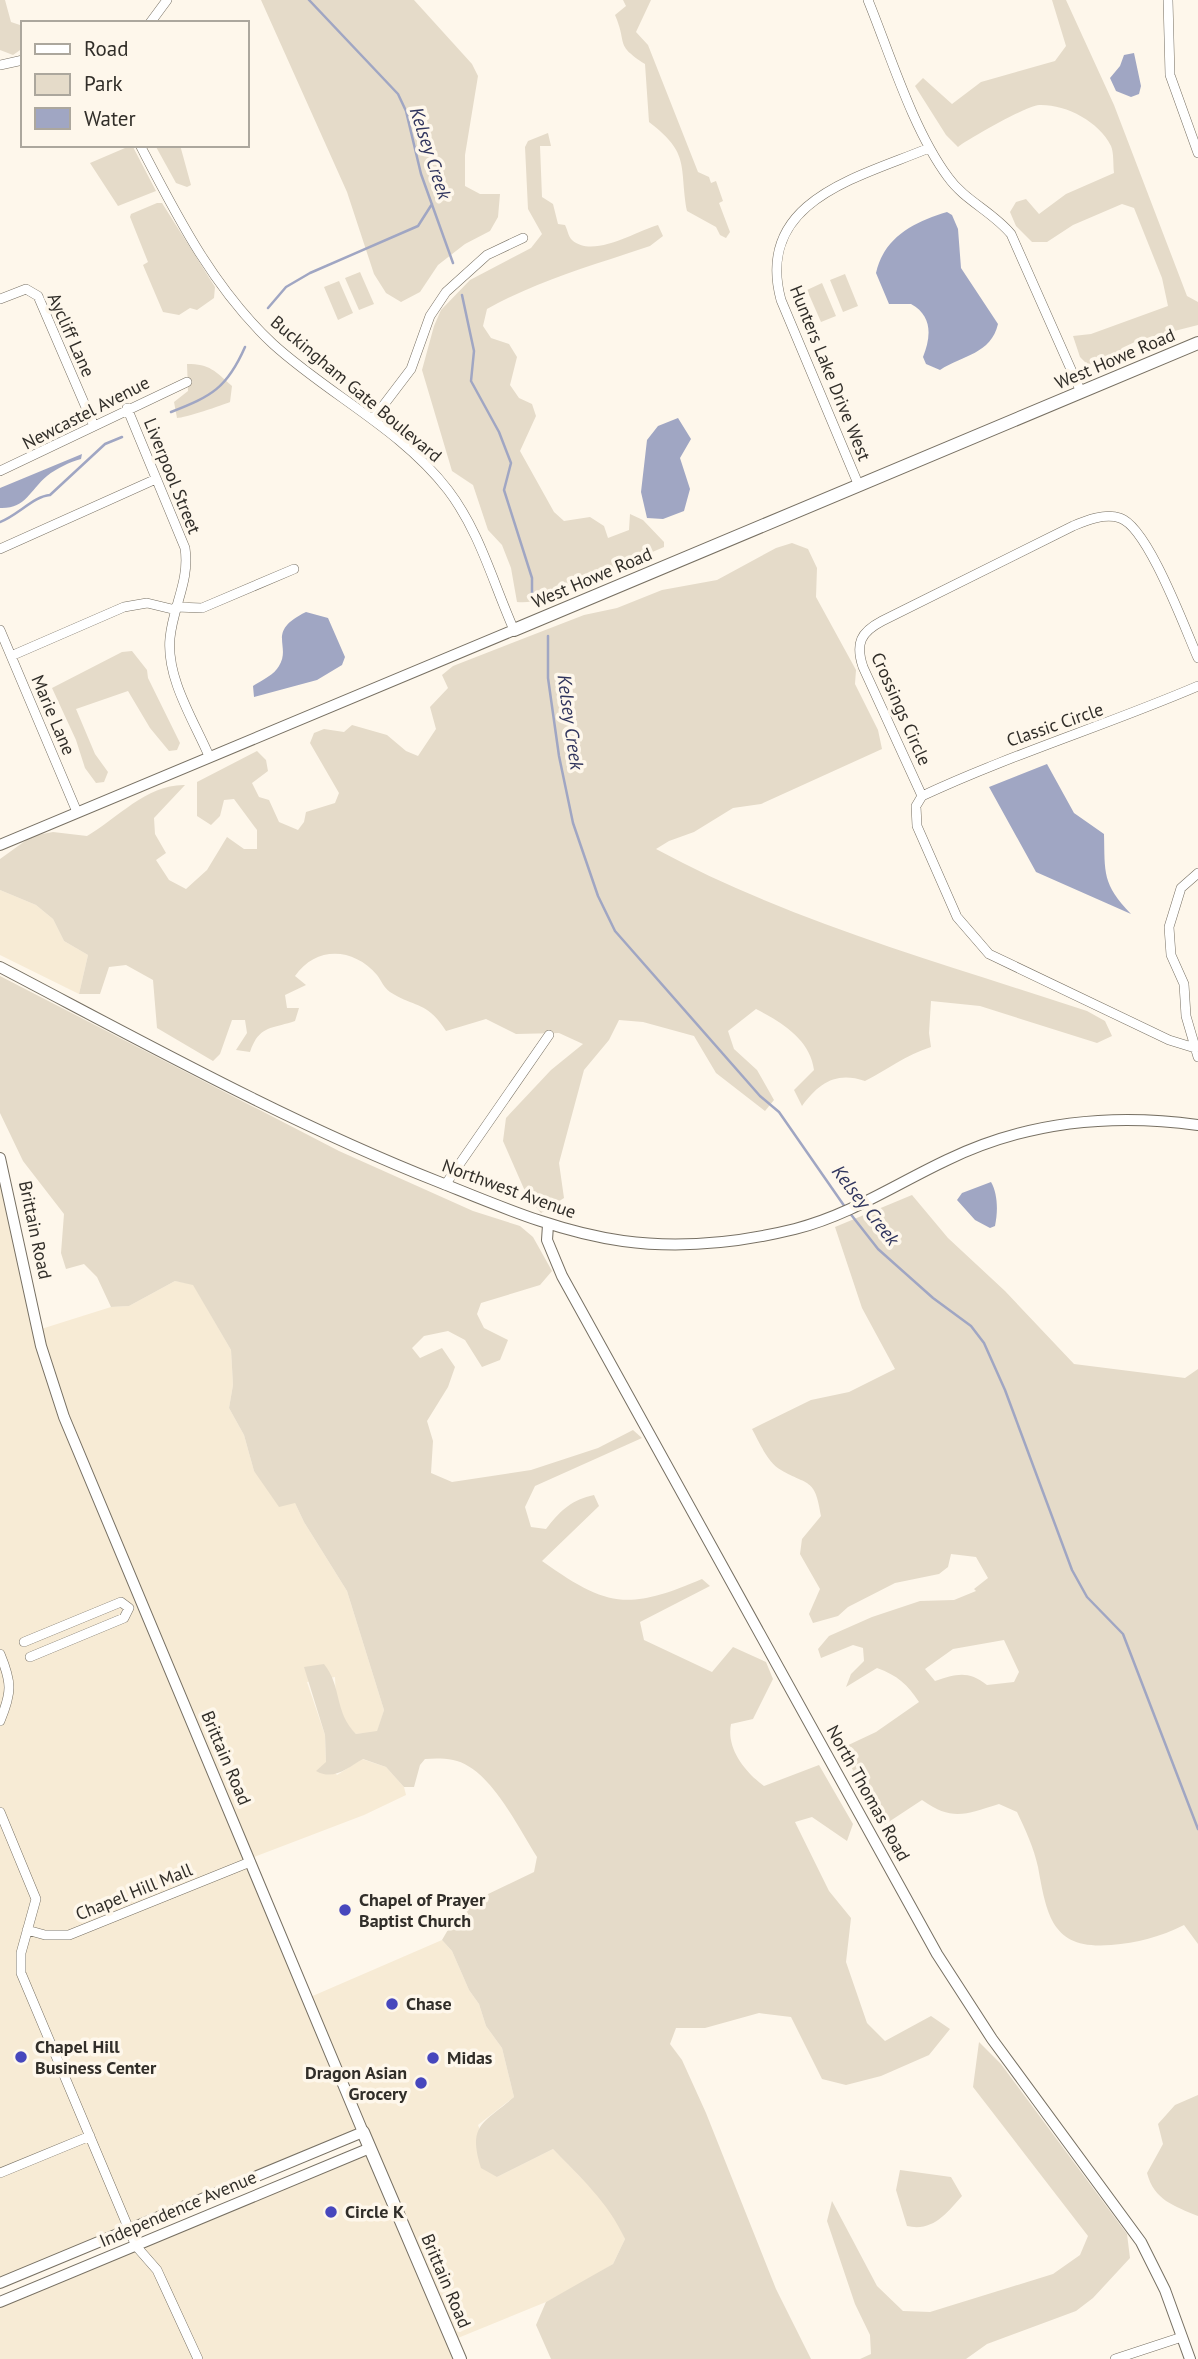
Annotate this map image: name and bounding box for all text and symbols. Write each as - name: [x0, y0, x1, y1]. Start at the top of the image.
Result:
- legend: [21, 21, 248, 147]
- text: Road: [84, 35, 128, 62]
- text: Park: [84, 70, 123, 97]
- water label: Kelsey Creek: [405, 104, 458, 204]
- text: Water: [84, 105, 136, 132]
- street label: Hunters Lake Drive West: [785, 282, 876, 464]
- street label: Aycliff Lane: [43, 289, 100, 380]
- street label: Buckingham Gate Boulevard: [266, 310, 447, 467]
- street label: West Howe Road: [1051, 323, 1178, 394]
- street label: Newcastel Avenue: [18, 371, 153, 454]
- street label: Liverpool Street: [139, 415, 206, 537]
- street label: West Howe Road: [528, 542, 655, 613]
- street label: Crossings Circle: [866, 649, 937, 769]
- street label: Marie Lane: [26, 671, 81, 758]
- water label: Kelsey Creek: [552, 673, 590, 773]
- street label: Classic Circle: [1003, 697, 1106, 752]
- street label: Northwest Avenue: [439, 1154, 579, 1223]
- water label: Kelsey Creek: [827, 1160, 906, 1251]
- street label: Brittain Road: [14, 1179, 57, 1281]
- street label: Brittain Road: [196, 1707, 257, 1808]
- street label: North Thomas Road: [821, 1721, 915, 1865]
- street label: Chapel Hill Mall: [72, 1857, 196, 1925]
- place label: Chapel of Prayer Baptist Church: [359, 1888, 486, 1932]
- marker: Chapel of Prayer Baptist Church: [337, 1902, 353, 1918]
- place label: Chase: [406, 1992, 452, 2015]
- marker: Chase: [384, 1996, 400, 2012]
- place label: Chapel Hill Business Center: [35, 2035, 157, 2079]
- place label: Midas: [447, 2046, 493, 2069]
- marker: Chapel Hill Business Center: [13, 2049, 29, 2065]
- marker: Midas: [425, 2050, 441, 2066]
- place label: Dragon Asian Grocery: [305, 2061, 407, 2105]
- marker: Dragon Asian Grocery: [413, 2075, 429, 2091]
- street label: Independence Avenue: [96, 2165, 260, 2252]
- place label: Circle K: [345, 2200, 404, 2223]
- marker: Circle K: [323, 2204, 339, 2220]
- street label: Brittain Road: [416, 2230, 477, 2331]

